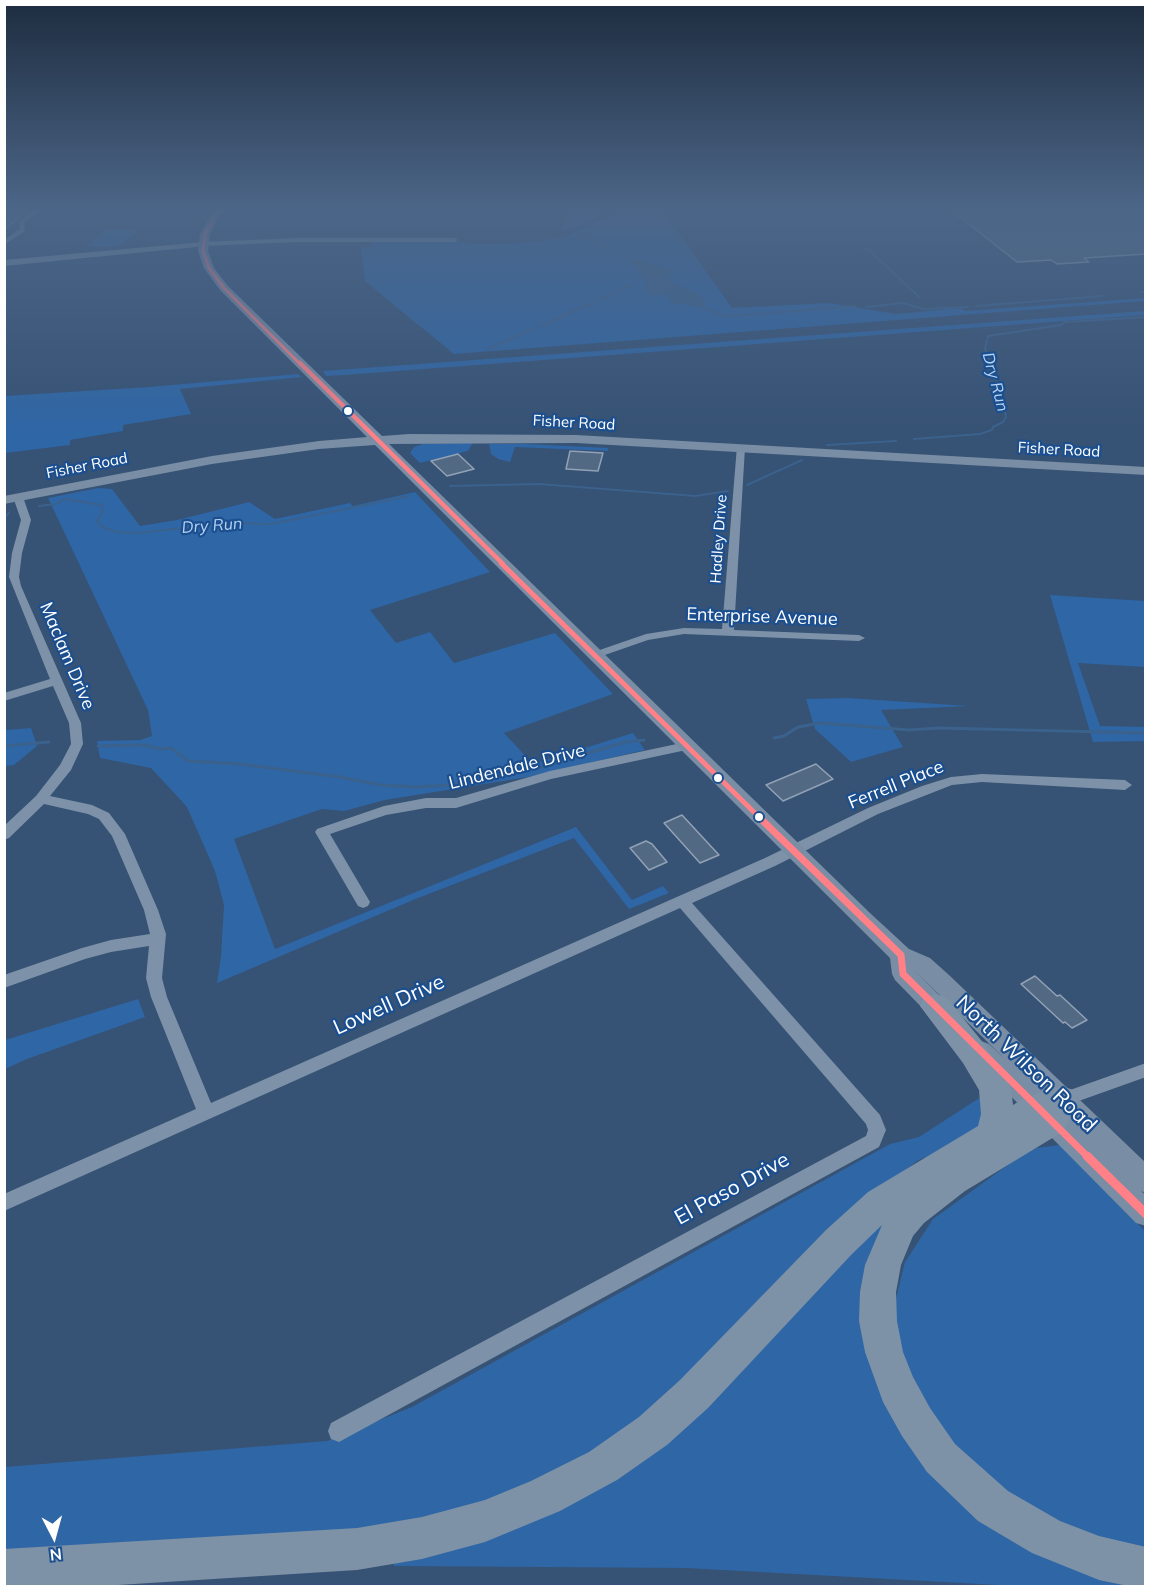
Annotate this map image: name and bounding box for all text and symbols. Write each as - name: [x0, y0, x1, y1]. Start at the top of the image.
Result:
- water label: Dry Run: [978, 350, 1012, 414]
- unlabelled marker: [342, 405, 354, 417]
- street label: Fisher Road: [532, 412, 616, 434]
- street label: Fisher Road: [1017, 439, 1101, 461]
- street label: Fisher Road: [45, 449, 129, 483]
- street label: Hadley Drive: [707, 494, 731, 584]
- water label: Dry Run: [181, 514, 243, 538]
- street label: Maclam Drive: [35, 599, 99, 713]
- street label: Enterprise Avenue: [686, 604, 838, 630]
- street label: Lindendale Drive: [447, 740, 587, 794]
- street label: Ferrell Place: [845, 756, 947, 814]
- unlabelled marker: [712, 772, 724, 784]
- unlabelled marker: [753, 811, 765, 823]
- street label: Lowell Drive: [330, 969, 448, 1041]
- street label: North Wilson Road: [950, 990, 1102, 1138]
- street label: El Paso Drive: [670, 1147, 794, 1231]
- north arrow: [24, 1507, 84, 1567]
- text: N: [49, 1544, 63, 1565]

